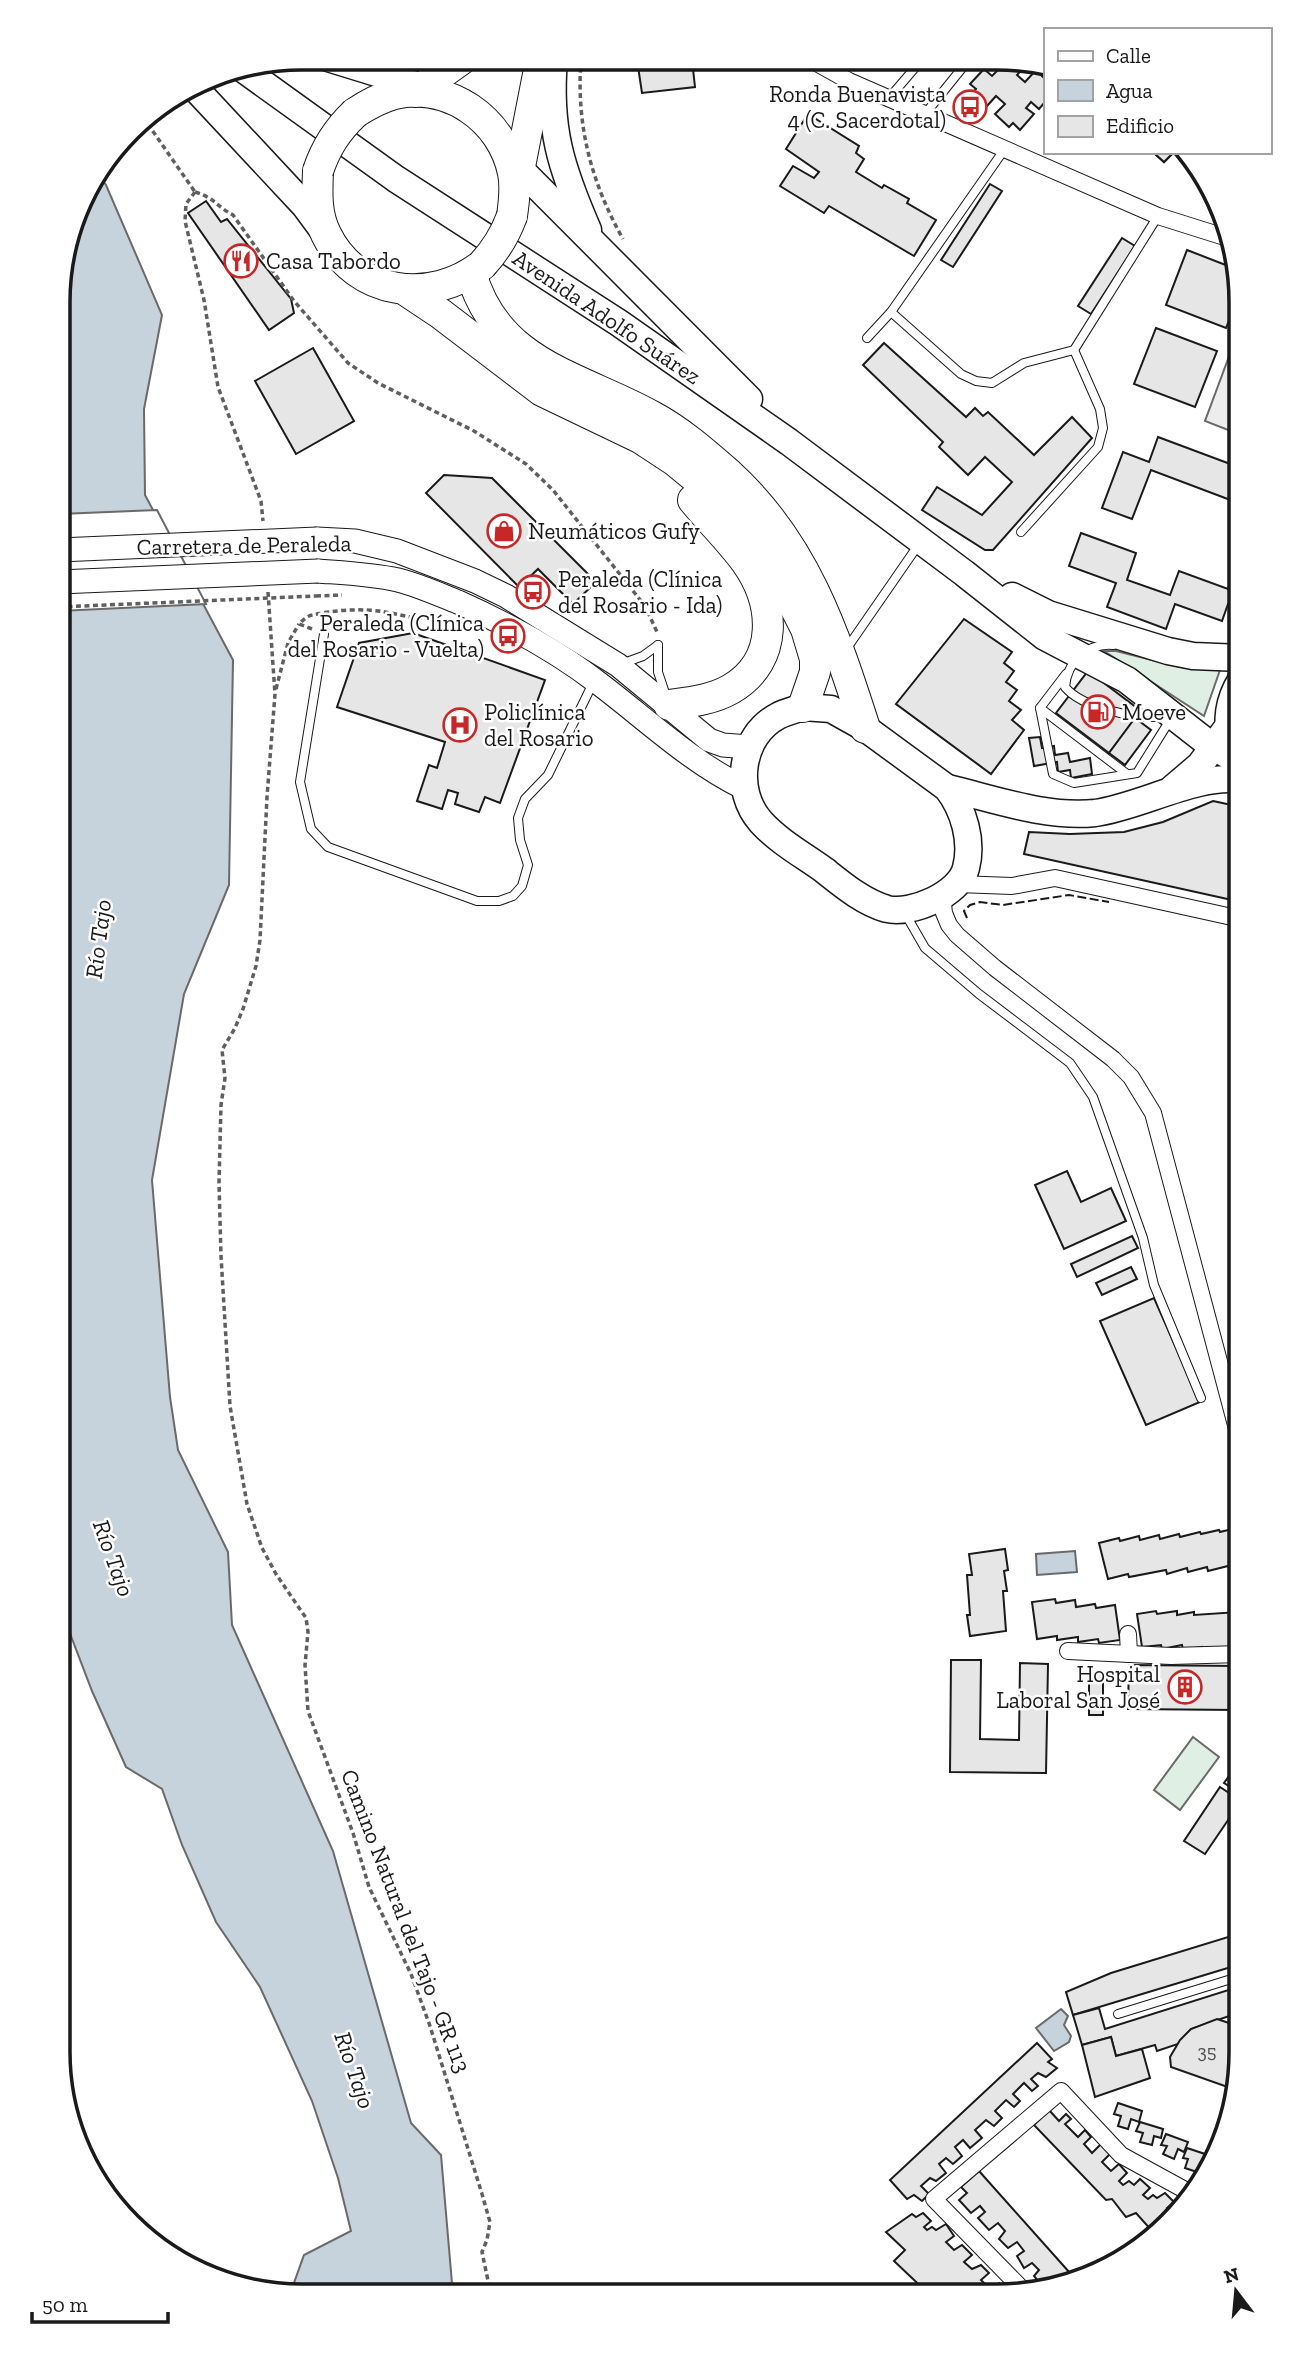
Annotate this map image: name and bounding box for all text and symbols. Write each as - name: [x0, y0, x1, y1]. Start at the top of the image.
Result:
- legend: [1044, 28, 1271, 154]
- text: Calle: [1106, 43, 1151, 68]
- text: Agua: [1106, 78, 1153, 103]
- place label: Ronda Buenavista 4 (C. Sacerdotal): [769, 80, 946, 134]
- bus stop icon: Ronda Buenavista 4 (C. Sacerdotal): [951, 88, 989, 126]
- text: Edificio: [1106, 113, 1174, 138]
- restaurant icon: Casa Tabordo: [222, 242, 260, 280]
- street label: Avenida Adolfo Suárez: [508, 244, 707, 390]
- place label: Casa Tabordo: [266, 247, 401, 275]
- shop icon: Neumáticos Gufy: [485, 512, 523, 550]
- place label: Neumáticos Gufy: [528, 517, 700, 545]
- street label: Carretera de Peraleda: [136, 529, 352, 561]
- place label: Peraleda (Clínica del Rosario - Ida): [558, 565, 722, 619]
- bus stop icon: Peraleda (Clínica del Rosario - Ida): [514, 573, 552, 611]
- place label: Peraleda (Clínica del Rosario - Vuelta): [288, 609, 484, 663]
- bus stop icon: Peraleda (Clínica del Rosario - Vuelta): [489, 617, 527, 655]
- fuel station icon: Moeve: [1079, 693, 1117, 731]
- place label: Policlínica del Rosario: [484, 698, 594, 752]
- place label: Moeve: [1122, 698, 1186, 726]
- hospital icon: Policlínica del Rosario: [441, 706, 479, 744]
- water label: Río Tajo: [79, 898, 117, 980]
- water label: Río Tajo: [87, 1516, 141, 1600]
- place label: Hospital Laboral San José: [996, 1660, 1160, 1714]
- building icon: Hospital Laboral San José: [1166, 1668, 1204, 1706]
- street label: Camino Natural del Tajo - GR 113: [335, 1765, 477, 2077]
- water label: Río Tajo: [328, 2028, 382, 2112]
- house number: 35: [1197, 2040, 1217, 2063]
- north arrow: [1201, 2256, 1271, 2326]
- text: N: [1221, 2262, 1242, 2288]
- scale bar: [32, 2280, 168, 2324]
- text: 50 m: [42, 2292, 88, 2317]

